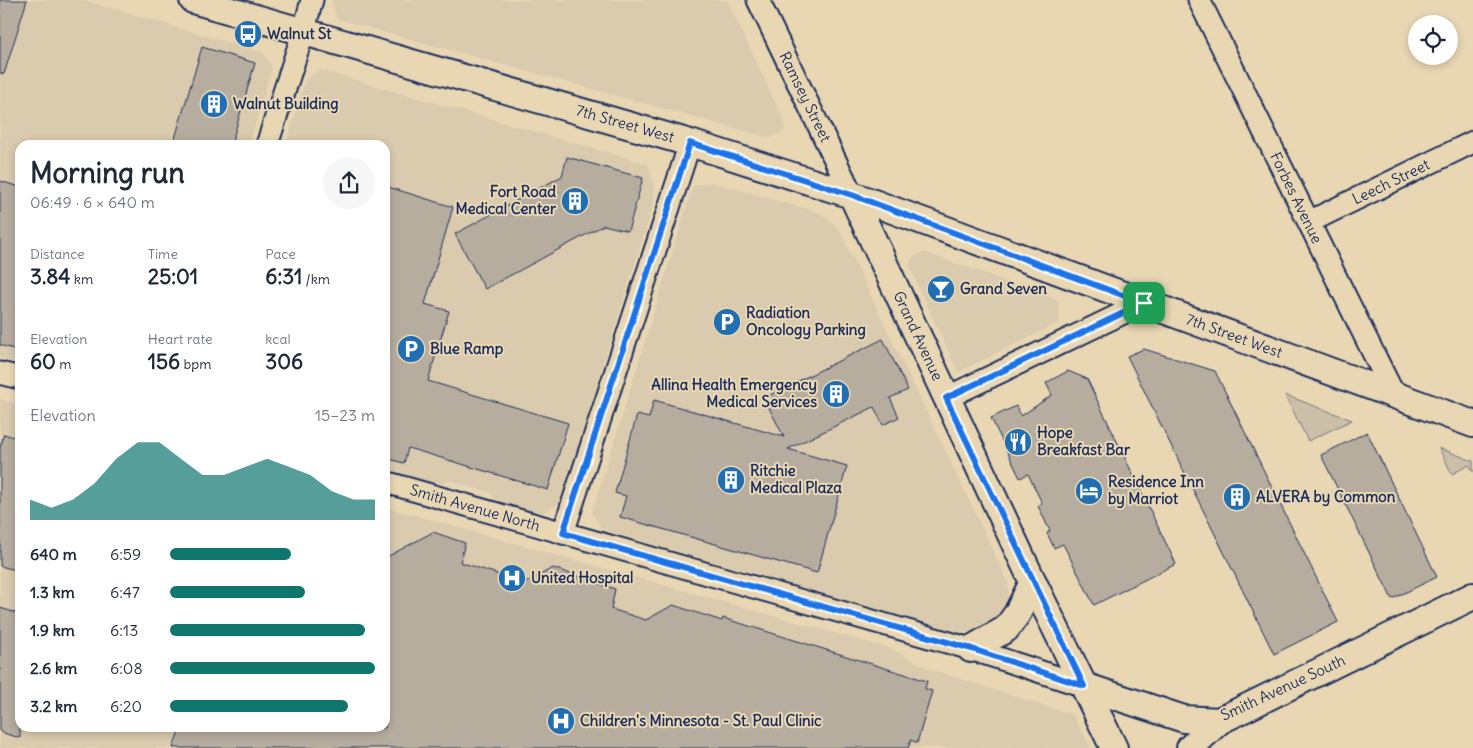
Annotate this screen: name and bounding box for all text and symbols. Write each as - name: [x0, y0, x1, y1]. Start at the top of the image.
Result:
- map controls: [1408, 15, 1458, 65]
- button: locate: [1408, 15, 1458, 65]
- bus stop icon: Walnut St: [233, 19, 263, 49]
- place label: Walnut St: [267, 24, 332, 43]
- street label: Ramsey Street: [775, 48, 836, 145]
- building icon: Walnut Building: [199, 89, 229, 119]
- place label: Walnut Building: [233, 94, 339, 114]
- street label: 7th Street West: [574, 100, 676, 147]
- street label: Forbes Avenue: [1266, 149, 1327, 247]
- text: Morning run: [30, 155, 185, 191]
- street label: Leech Street: [1349, 155, 1433, 208]
- button: share: [323, 157, 375, 209]
- place label: Fort Road Medical Center: [455, 182, 557, 218]
- building icon: Fort Road Medical Center: [560, 186, 590, 216]
- text: 06:49 · 6 × 640 m: [30, 192, 155, 212]
- text: Distance: [30, 245, 85, 263]
- text: Time: [148, 245, 178, 263]
- text: Pace: [265, 245, 296, 263]
- text: 3.84: [30, 263, 71, 290]
- text: 25:01: [148, 263, 198, 290]
- text: 6:31: [265, 263, 302, 290]
- text: km: [71, 270, 93, 288]
- text: /km: [302, 270, 330, 288]
- bar icon: Grand Seven: [926, 274, 956, 304]
- place label: Grand Seven: [960, 279, 1047, 298]
- pin: [1123, 282, 1165, 324]
- street label: Grand Avenue: [889, 288, 948, 384]
- icon: arrive: [1130, 289, 1158, 317]
- place label: Radiation Oncology Parking: [746, 303, 866, 340]
- parking icon: Radiation Oncology Parking: [712, 307, 742, 337]
- street label: 7th Street West: [1183, 309, 1285, 362]
- text: Elevation: [30, 330, 87, 348]
- text: Heart rate: [148, 330, 213, 348]
- text: kcal: [265, 330, 291, 348]
- parking icon: Blue Ramp: [396, 334, 426, 364]
- place label: Blue Ramp: [430, 339, 504, 359]
- text: 60: [30, 348, 56, 375]
- text: 156: [148, 348, 180, 375]
- text: 306: [265, 348, 303, 375]
- text: m: [56, 355, 72, 373]
- text: bpm: [180, 355, 212, 373]
- place label: Allina Health Emergency Medical Services: [651, 375, 817, 411]
- building icon: Allina Health Emergency Medical Services: [821, 379, 851, 409]
- text: Elevation: [30, 405, 96, 425]
- text: 15–23 m: [315, 405, 375, 425]
- place label: Hope Breakfast Bar: [1037, 423, 1131, 459]
- restaurant icon: Hope Breakfast Bar: [1003, 427, 1033, 457]
- place label: Ritchie Medical Plaza: [750, 461, 842, 497]
- building icon: Ritchie Medical Plaza: [716, 465, 746, 495]
- place label: Residence Inn by Marriot: [1108, 472, 1204, 509]
- hotel icon: Residence Inn by Marriot: [1074, 476, 1104, 506]
- street label: Smith Avenue North: [408, 480, 543, 535]
- building icon: ALVERA by Common: [1222, 482, 1252, 512]
- place label: ALVERA by Common: [1256, 487, 1396, 507]
- text: 640 m: [30, 544, 77, 564]
- text: 6:59: [110, 544, 141, 564]
- hospital icon: United Hospital: [497, 563, 527, 593]
- place label: United Hospital: [531, 568, 633, 588]
- text: 1.3 km: [30, 582, 75, 602]
- text: 6:47: [110, 582, 140, 602]
- text: 1.9 km: [30, 620, 75, 640]
- text: 6:13: [110, 620, 138, 640]
- street label: Smith Avenue South: [1217, 650, 1348, 725]
- text: 2.6 km: [30, 658, 77, 678]
- text: 6:08: [110, 658, 143, 678]
- text: 3.2 km: [30, 696, 77, 716]
- text: 6:20: [110, 696, 142, 716]
- hospital icon: Children's Minnesota - St. Paul Clinic: [546, 706, 576, 736]
- place label: Children's Minnesota - St. Paul Clinic: [580, 711, 822, 730]

